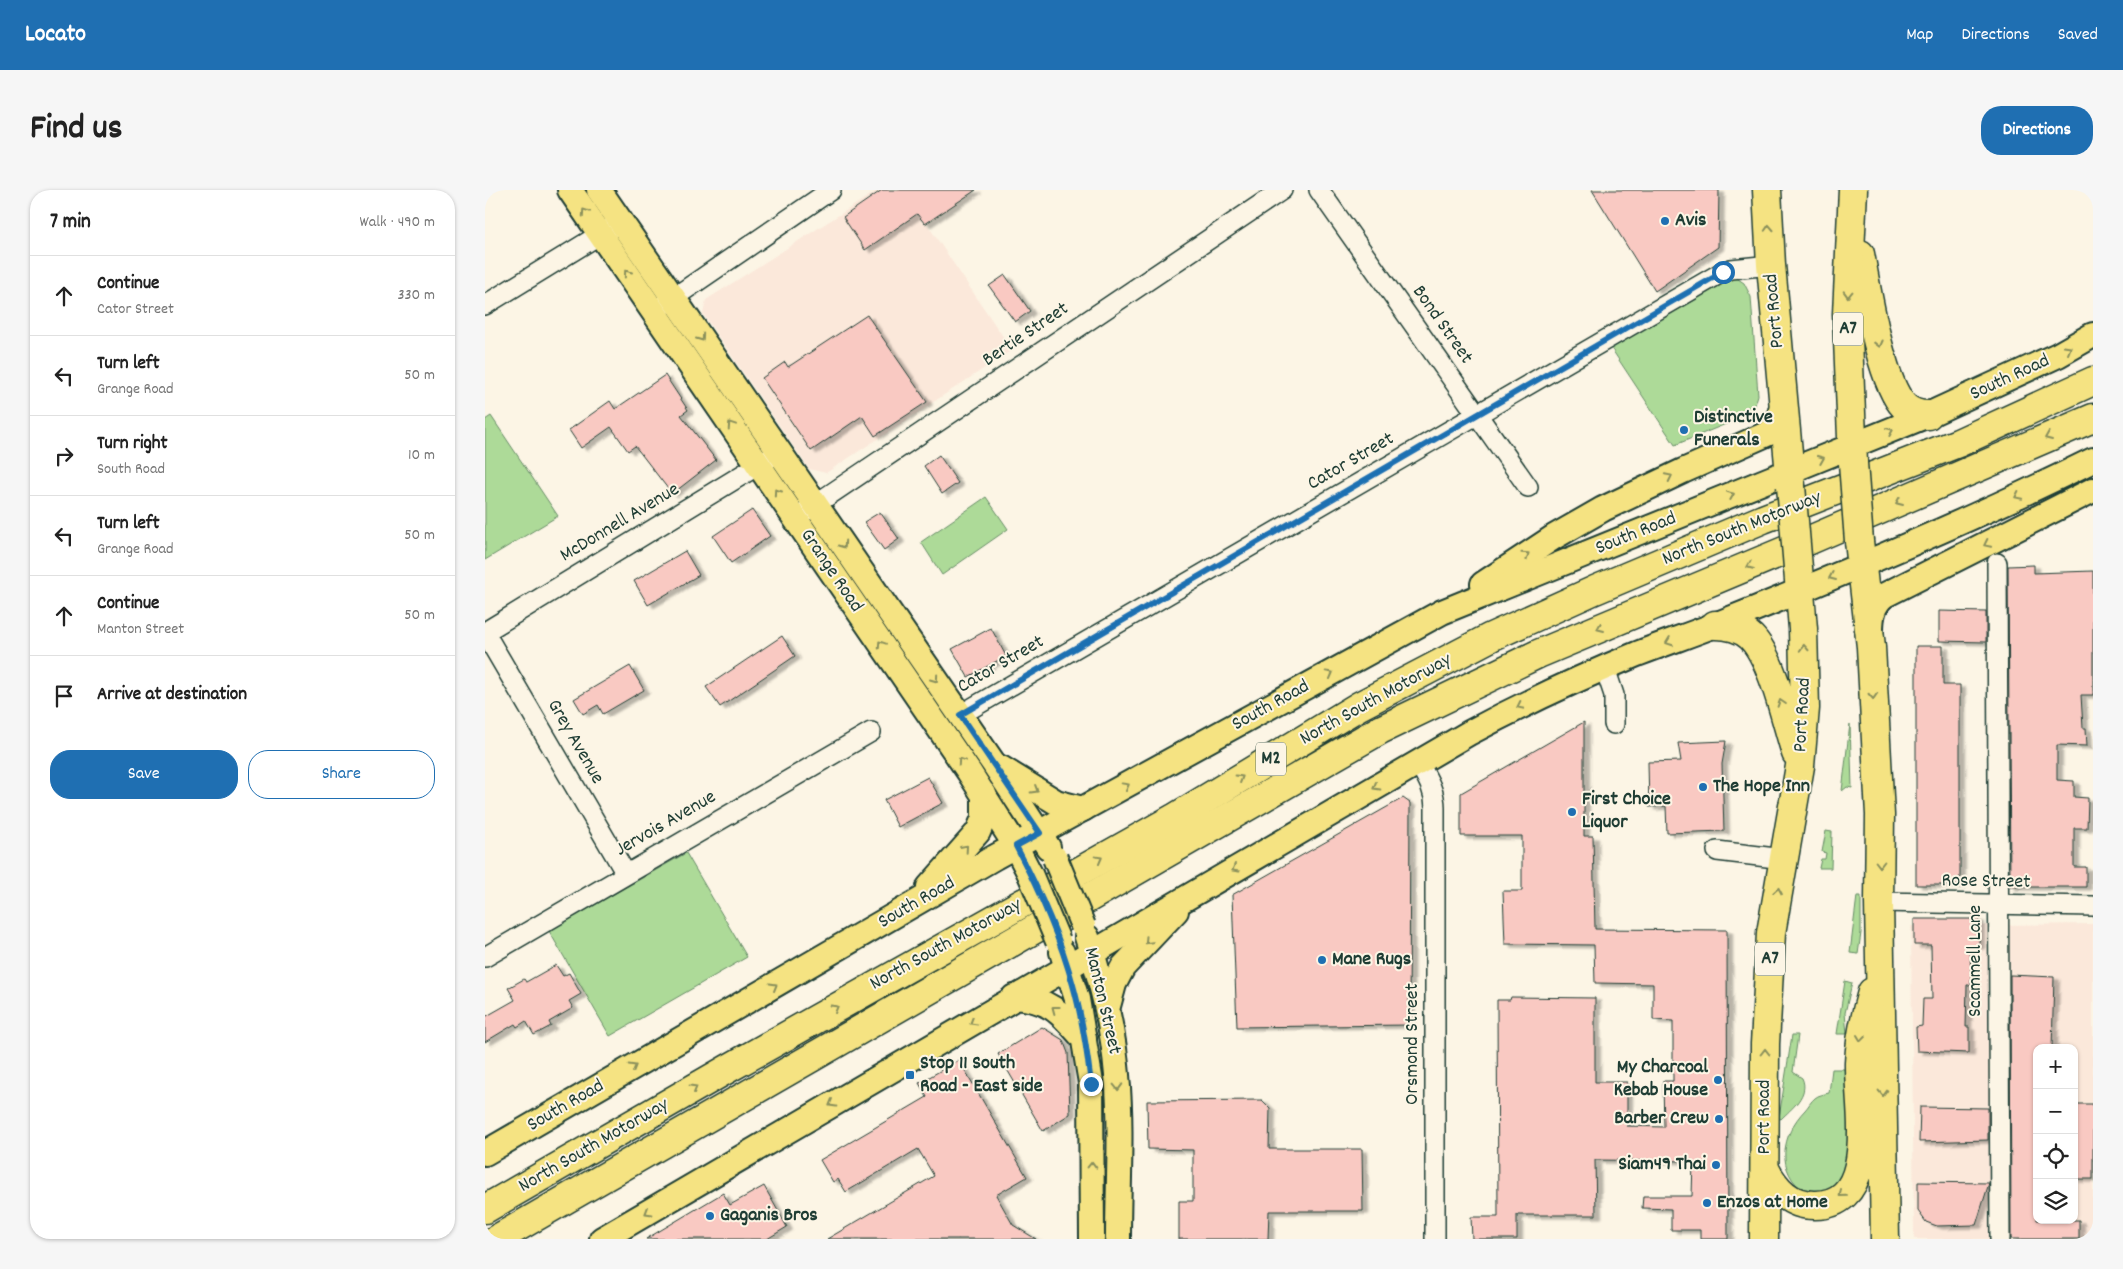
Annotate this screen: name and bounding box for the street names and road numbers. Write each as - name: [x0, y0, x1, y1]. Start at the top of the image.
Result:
- street label: Port Road: [1758, 273, 1792, 349]
- street label: Bond Street: [1405, 280, 1479, 370]
- street label: Bertie Street: [977, 296, 1075, 374]
- road number: A7: [1833, 312, 1863, 346]
- street label: South Road: [1966, 347, 2054, 409]
- street label: Cator Street: [1302, 426, 1400, 498]
- street label: McDonnell Avenue: [555, 476, 685, 570]
- street label: North South Motorway: [1658, 484, 1827, 574]
- street label: South Road: [1591, 505, 1681, 563]
- street label: Grange Road: [793, 524, 869, 618]
- street label: Cator Street: [952, 629, 1050, 701]
- street label: North South Motorway: [1295, 646, 1458, 753]
- street label: South Road: [1227, 673, 1315, 739]
- street label: Port Road: [1787, 677, 1819, 753]
- street label: Grey Avenue: [539, 694, 611, 790]
- road number: M2: [1256, 742, 1286, 776]
- street label: Jervois Avenue: [610, 784, 722, 864]
- street label: Rose Street: [1941, 867, 2031, 897]
- street label: South Road: [873, 870, 961, 936]
- street label: North South Motorway: [865, 891, 1028, 998]
- street label: Scammell Lane: [1962, 905, 1990, 1017]
- road number: A7: [1755, 942, 1785, 976]
- street label: Manton Street: [1076, 945, 1128, 1057]
- street label: Orsmond Street: [1399, 983, 1427, 1105]
- street label: South Road: [522, 1073, 610, 1139]
- street label: Port Road: [1751, 1080, 1779, 1154]
- street label: North South Motorway: [514, 1091, 675, 1200]

